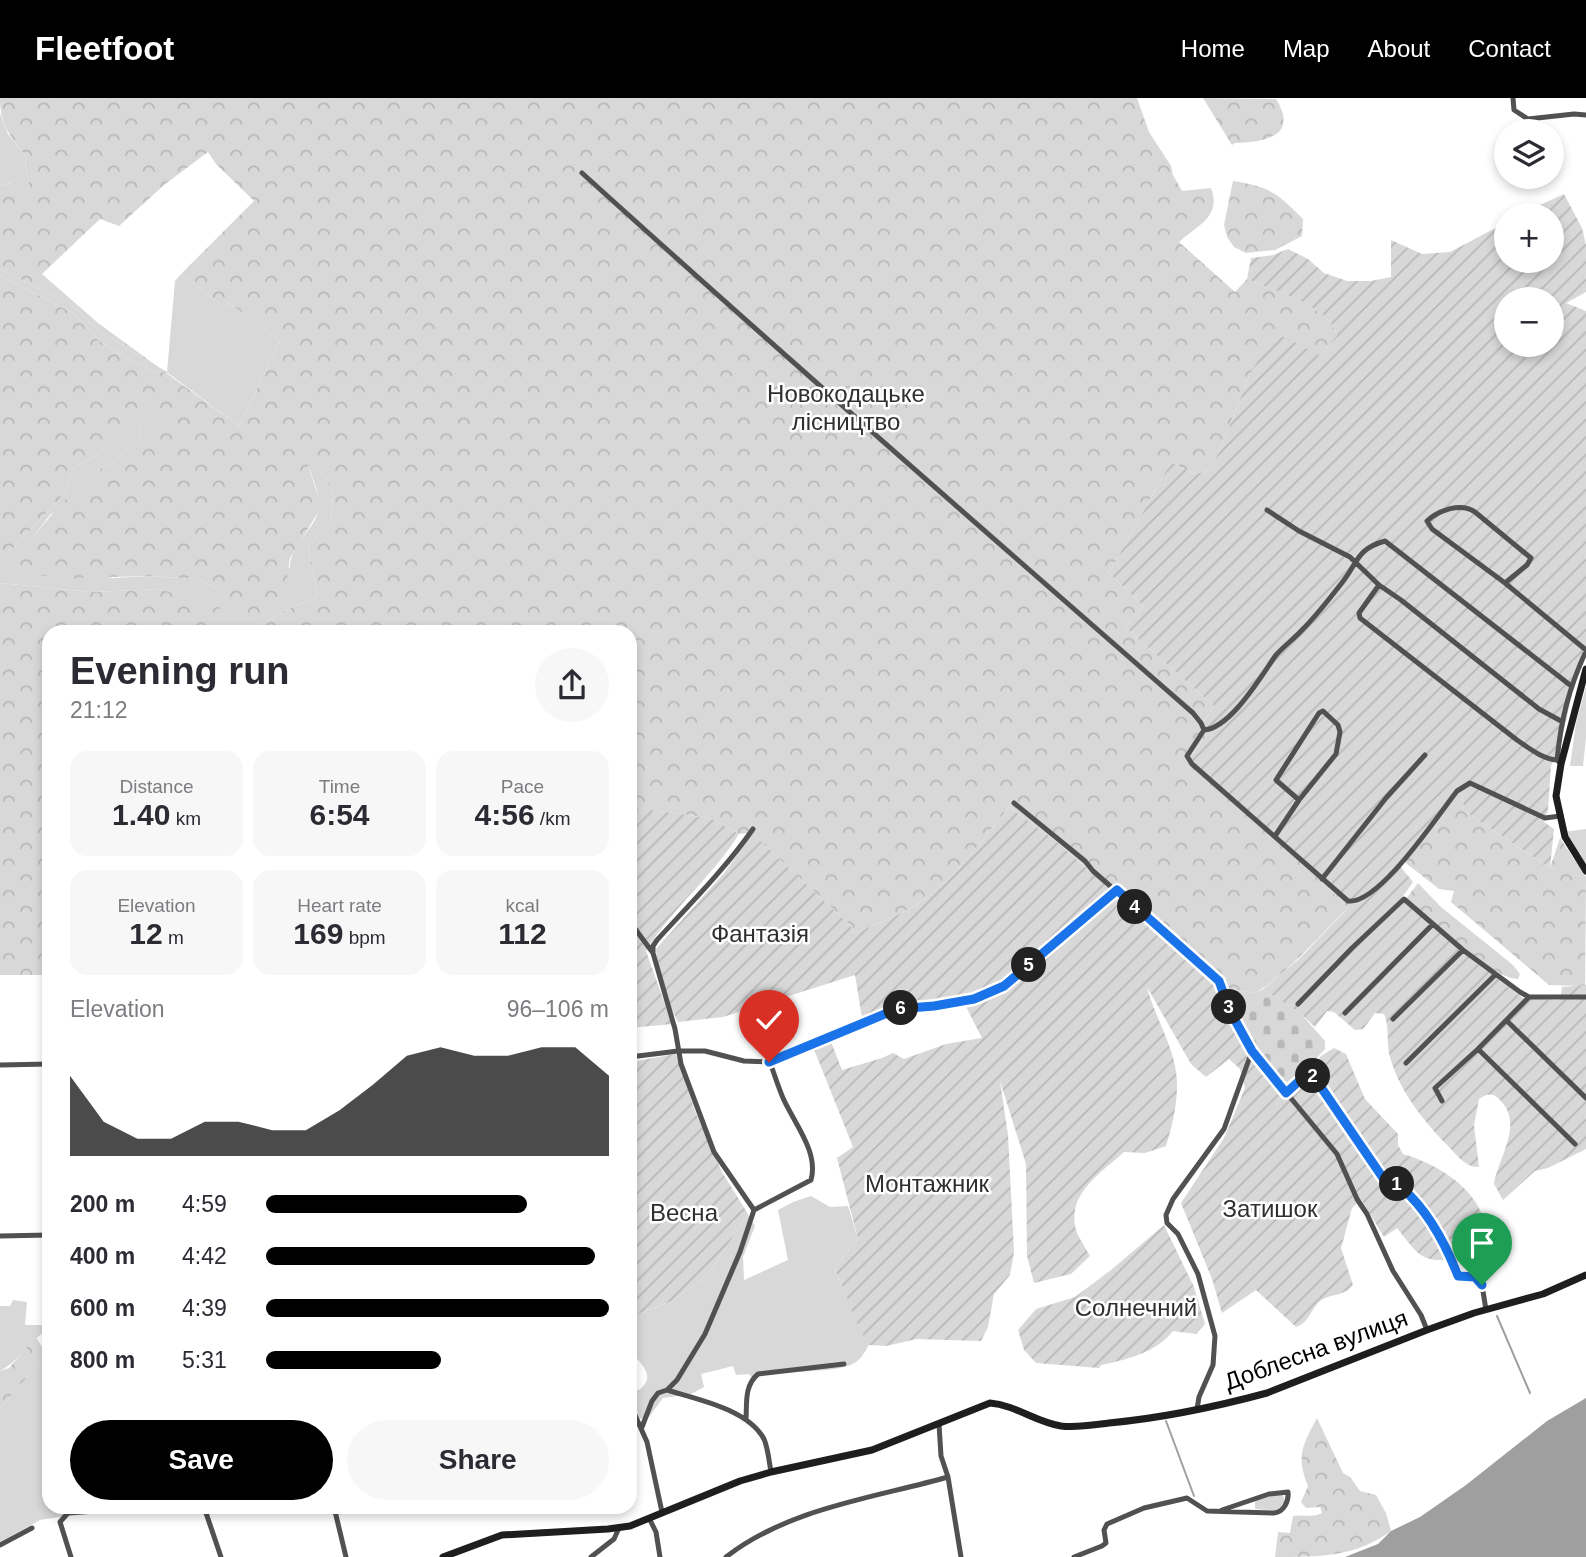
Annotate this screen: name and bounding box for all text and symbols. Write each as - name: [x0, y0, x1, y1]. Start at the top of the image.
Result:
- text: Fleetfoot: [35, 30, 174, 67]
- text: Home: [1181, 35, 1245, 62]
- text: Map: [1283, 35, 1330, 62]
- text: About: [1368, 35, 1430, 62]
- text: Contact: [1468, 35, 1551, 62]
- map controls: [1494, 119, 1564, 357]
- button: layers: [1494, 119, 1564, 189]
- button: +: [1494, 203, 1564, 273]
- button: −: [1494, 287, 1564, 357]
- park label: Новокодацьке лісництво: [767, 380, 925, 435]
- button: share: [535, 648, 609, 722]
- text: Evening run: [70, 650, 290, 692]
- text: 21:12: [70, 697, 128, 723]
- text: Distance: [120, 776, 193, 797]
- text: Time: [319, 776, 360, 797]
- text: Pace: [501, 776, 544, 797]
- text: 1.40: [112, 798, 170, 831]
- text: 6:54: [309, 798, 370, 831]
- text: 4:56: [475, 798, 535, 831]
- text: km: [170, 808, 201, 829]
- text: /km: [535, 808, 570, 829]
- pin: 4: [1118, 890, 1152, 924]
- text: Elevation: [117, 895, 196, 916]
- text: Heart rate: [297, 895, 382, 916]
- text: kcal: [506, 895, 539, 916]
- text: 4: [1129, 896, 1140, 917]
- text: 12: [129, 917, 163, 950]
- text: 169: [293, 917, 343, 950]
- text: 112: [498, 917, 547, 950]
- park label: Фантазія: [711, 920, 809, 947]
- text: m: [163, 927, 184, 948]
- text: bpm: [343, 927, 386, 948]
- pin: 5: [1012, 948, 1046, 982]
- text: 5: [1023, 954, 1034, 975]
- pin: [739, 990, 799, 1062]
- pin: 6: [884, 990, 918, 1026]
- pin: 3: [1212, 990, 1246, 1024]
- text: Elevation: [70, 996, 165, 1022]
- text: 96–106 m: [507, 996, 609, 1022]
- text: 3: [1223, 996, 1234, 1017]
- text: 6: [895, 997, 906, 1018]
- icon: check: [750, 1001, 788, 1039]
- pin: 2: [1296, 1058, 1330, 1094]
- text: 2: [1307, 1065, 1318, 1086]
- pin: 1: [1380, 1166, 1414, 1202]
- park label: Монтажник: [865, 1170, 990, 1197]
- text: 1: [1391, 1173, 1402, 1194]
- text: 200 m: [70, 1191, 135, 1217]
- text: 4:59: [182, 1191, 227, 1217]
- park label: Затишок: [1223, 1195, 1318, 1222]
- park label: Весна: [650, 1199, 719, 1226]
- pin: [1452, 1213, 1512, 1285]
- icon: arrive: [1463, 1224, 1501, 1262]
- text: 400 m: [70, 1243, 135, 1269]
- text: 4:42: [182, 1243, 227, 1269]
- park label: Солнечний: [1075, 1294, 1197, 1321]
- text: 600 m: [70, 1295, 135, 1321]
- text: 4:39: [182, 1295, 227, 1321]
- street label: Доблесна вулиця: [1221, 1304, 1411, 1395]
- text: 800 m: [70, 1347, 135, 1373]
- text: 5:31: [182, 1347, 227, 1373]
- button: Save: [70, 1420, 333, 1500]
- button: Share: [347, 1420, 609, 1500]

